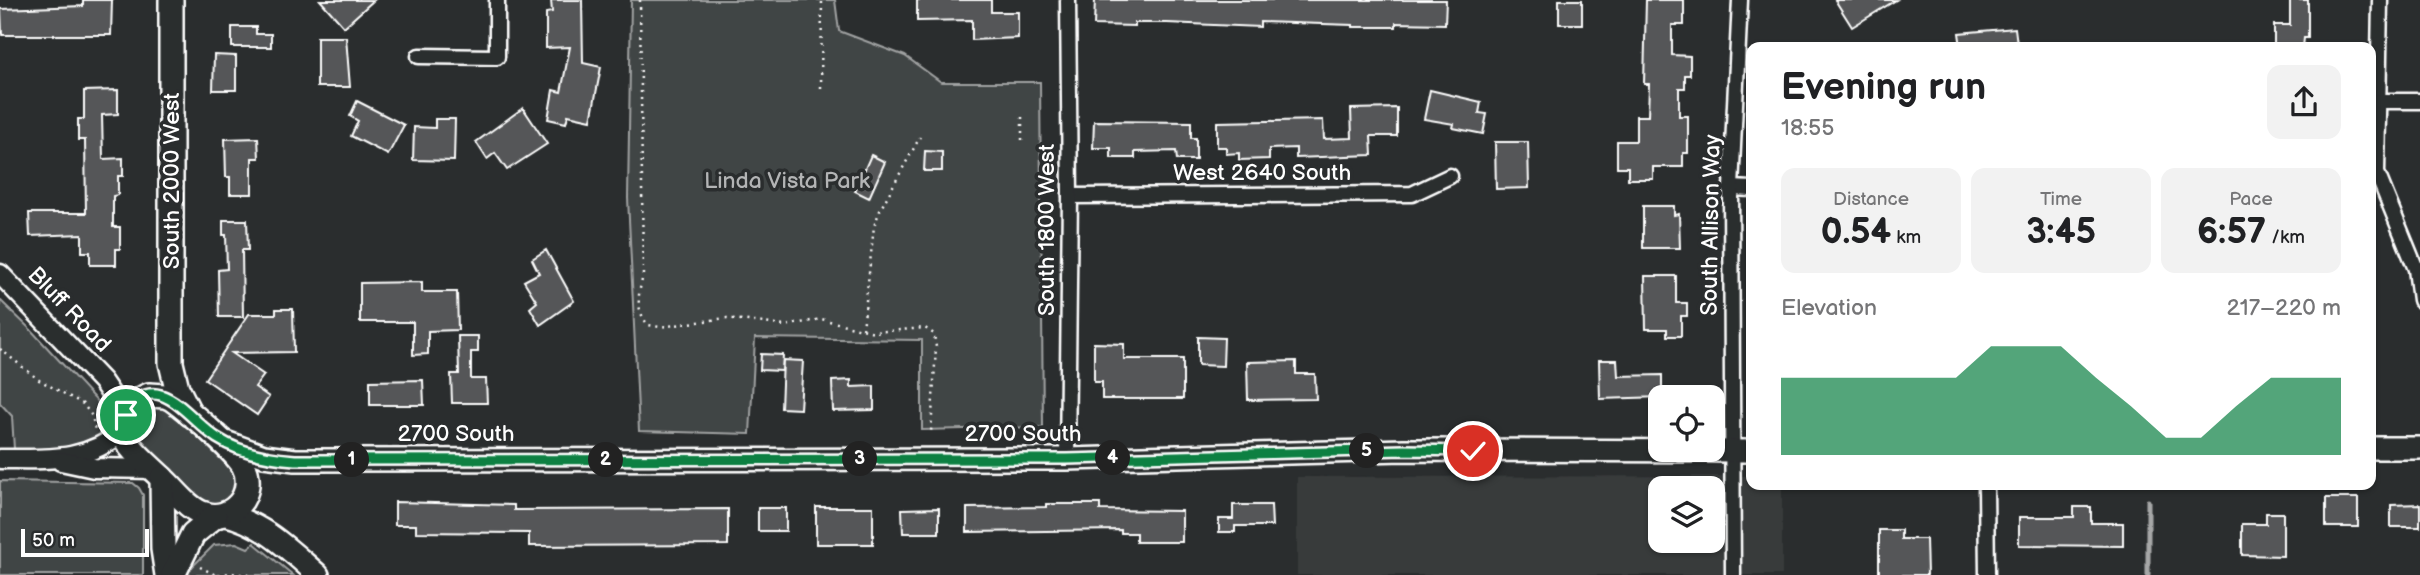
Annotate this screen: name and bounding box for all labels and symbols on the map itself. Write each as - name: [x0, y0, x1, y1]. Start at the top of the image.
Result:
- street label: South 2000 West: [158, 93, 186, 269]
- street label: South Allison Way: [1695, 134, 1727, 316]
- street label: South 1800 West: [1033, 144, 1061, 316]
- street label: West 2640 South: [1173, 159, 1351, 187]
- park label: Linda Vista Park: [704, 167, 871, 195]
- street label: Bluff Road: [22, 261, 117, 358]
- pin: [96, 385, 156, 445]
- street label: 2700 South: [397, 420, 515, 448]
- street label: 2700 South: [964, 420, 1082, 448]
- pin: [1443, 421, 1503, 481]
- pin: 5: [1350, 434, 1384, 468]
- pin: 4: [1096, 440, 1130, 476]
- pin: 1: [334, 442, 370, 477]
- pin: 2: [588, 442, 624, 477]
- pin: 3: [842, 442, 878, 476]
- scale bar: [21, 526, 149, 558]

